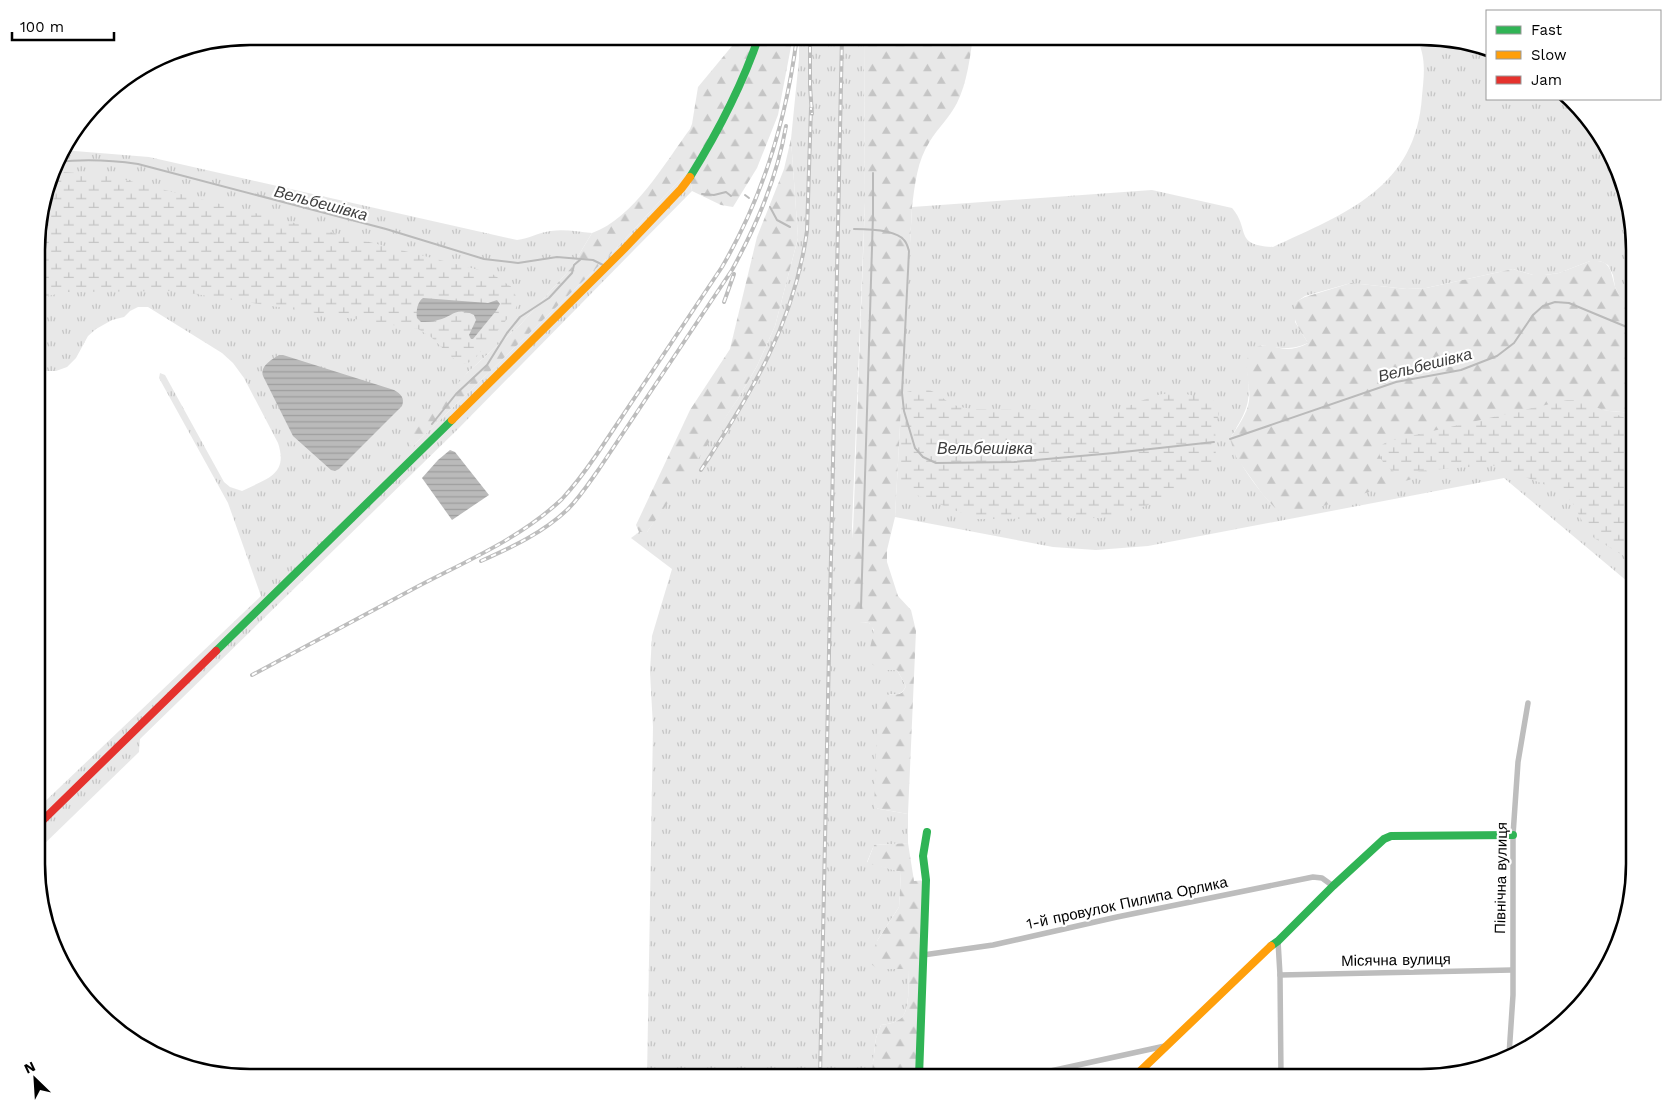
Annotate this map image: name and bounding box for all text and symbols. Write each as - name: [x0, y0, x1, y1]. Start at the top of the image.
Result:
- scale bar: [12, 10, 115, 42]
- legend: [1486, 10, 1661, 100]
- text: 100 m: [20, 18, 64, 36]
- text: Fast: [1531, 21, 1563, 39]
- text: Slow: [1531, 46, 1567, 64]
- text: Jam: [1531, 71, 1562, 89]
- water label: Вельбешівка: [272, 181, 370, 225]
- water label: Вельбешівка: [1376, 344, 1474, 386]
- water label: Вельбешівка: [937, 439, 1033, 458]
- street label: Північна вулиця: [1491, 822, 1511, 934]
- street label: 1-й провулок Пилипа Орлика: [1025, 873, 1230, 933]
- street label: Місячна вулиця: [1341, 950, 1451, 970]
- north arrow: [10, 1054, 60, 1104]
- text: N: [21, 1058, 38, 1077]

